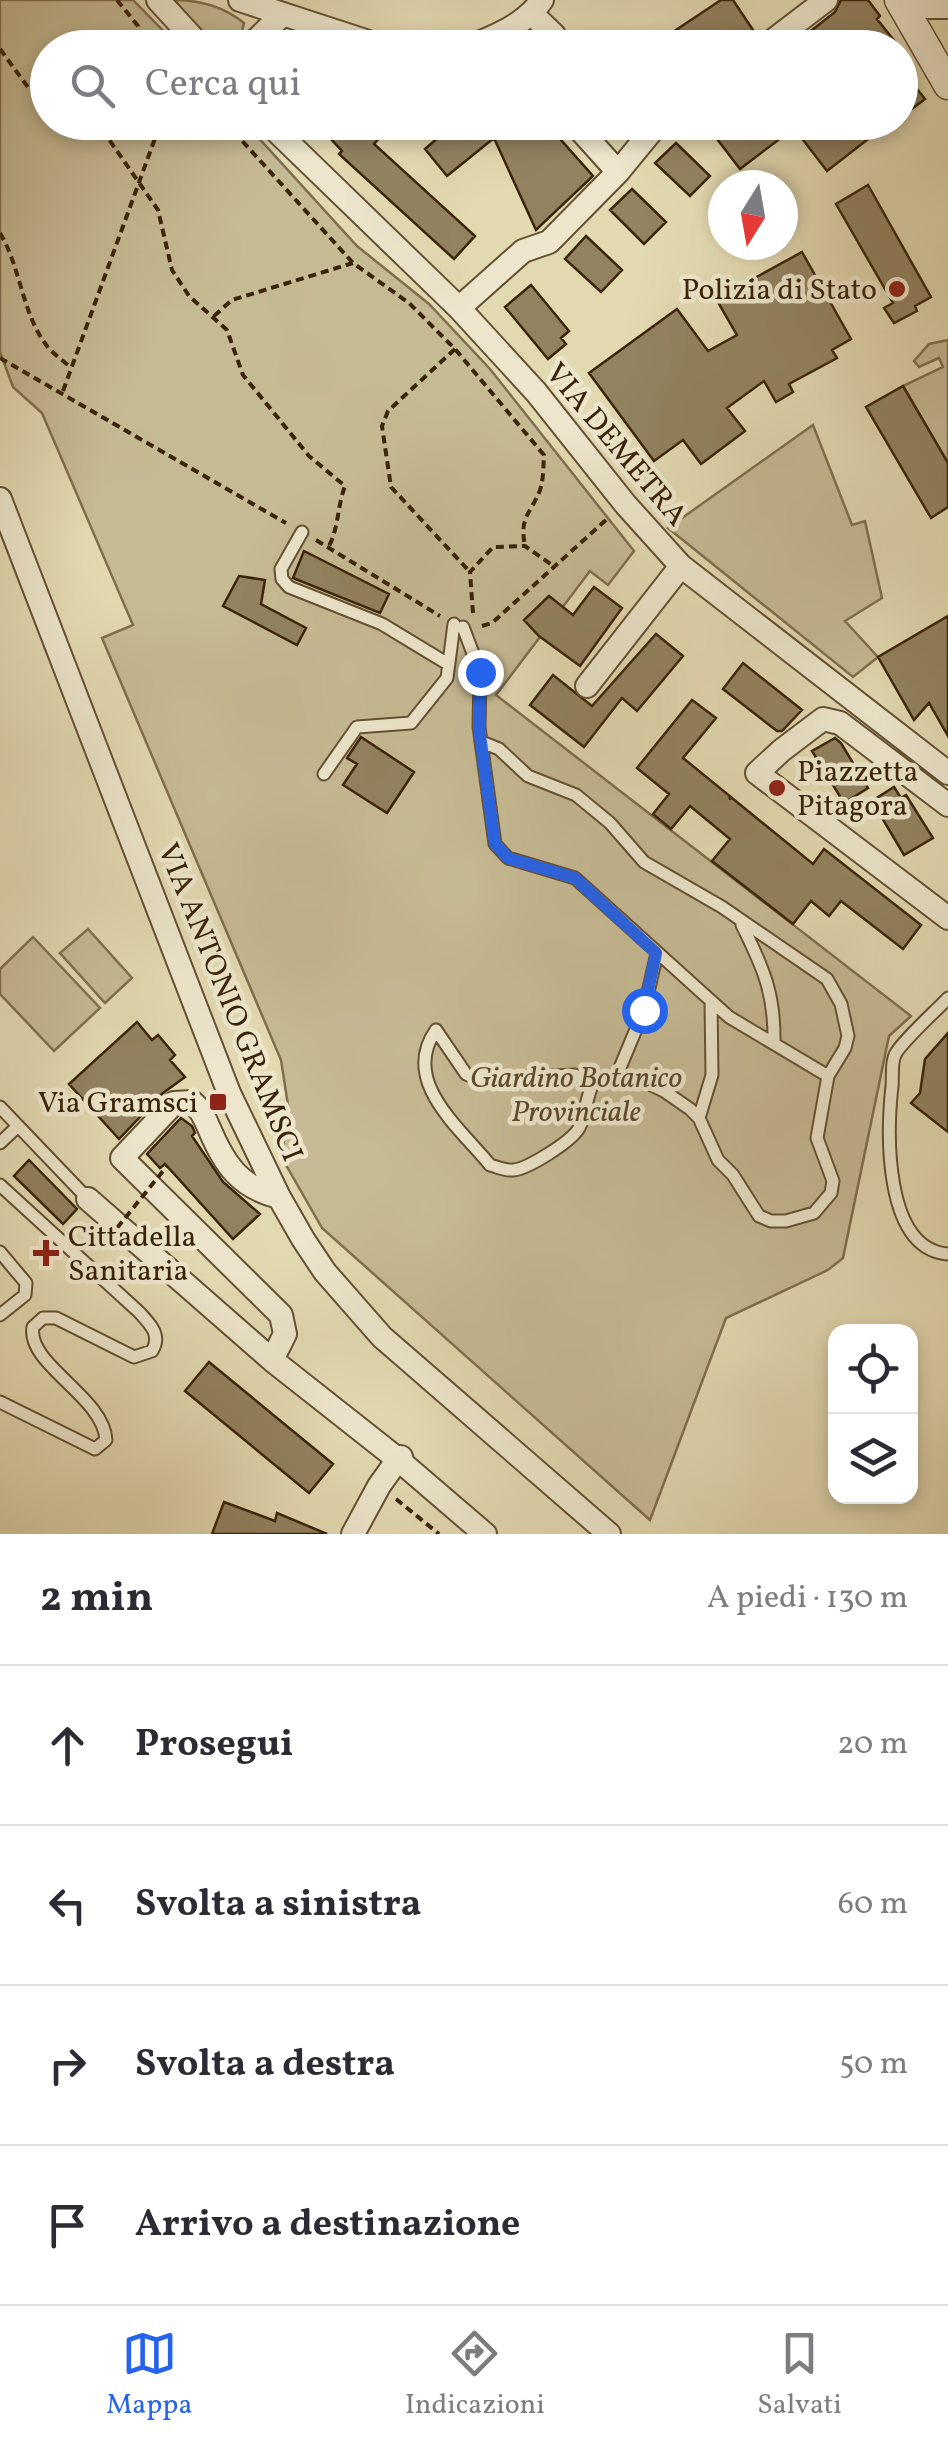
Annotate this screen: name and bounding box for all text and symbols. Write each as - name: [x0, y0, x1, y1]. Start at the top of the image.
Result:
- search box: [30, 30, 918, 140]
- icon: search: [65, 58, 120, 113]
- text: Cerca qui: [145, 59, 301, 112]
- north arrow: [708, 170, 798, 260]
- place label: Polizia di Stato: [682, 270, 877, 312]
- marker: Polizia di Stato: [886, 278, 908, 300]
- street label: VIA DEMETRA: [534, 354, 696, 536]
- route end: [458, 650, 504, 696]
- place label: Piazzetta Pitagora: [797, 752, 918, 828]
- marker: Piazzetta Pitagora: [766, 777, 788, 799]
- street label: VIA ANTONIO GRAMSCI: [146, 837, 312, 1168]
- route start: [622, 988, 668, 1034]
- park label: Giardino Botanico Provinciale: [470, 1058, 682, 1134]
- place label: Via Gramsci: [38, 1083, 198, 1125]
- marker: Via Gramsci: [207, 1091, 229, 1113]
- place label: Cittadella Sanitaria: [68, 1217, 196, 1293]
- marker: Cittadella Sanitaria: [33, 1240, 59, 1266]
- map controls: [828, 1324, 918, 1504]
- button: locate: [828, 1324, 918, 1414]
- button: layers: [828, 1414, 918, 1504]
- text: 2 min: [40, 1570, 153, 1629]
- text: A piedi · 130 m: [707, 1577, 908, 1621]
- icon: ahead: [40, 1718, 95, 1773]
- text: Prosegui: [135, 1719, 294, 1772]
- text: 20 m: [837, 1723, 908, 1767]
- icon: left: [40, 1878, 95, 1933]
- text: Svolta a sinistra: [135, 1879, 422, 1932]
- text: 60 m: [838, 1883, 908, 1927]
- icon: right: [40, 2038, 95, 2093]
- text: Svolta a destra: [135, 2039, 395, 2092]
- text: 50 m: [839, 2043, 908, 2087]
- icon: arrive: [40, 2198, 95, 2253]
- text: Arrivo a destinazione: [135, 2199, 520, 2252]
- tab: Mappa: [106, 2326, 192, 2425]
- tab: Indicazioni: [405, 2326, 545, 2425]
- tab: Salvati: [757, 2326, 842, 2425]

